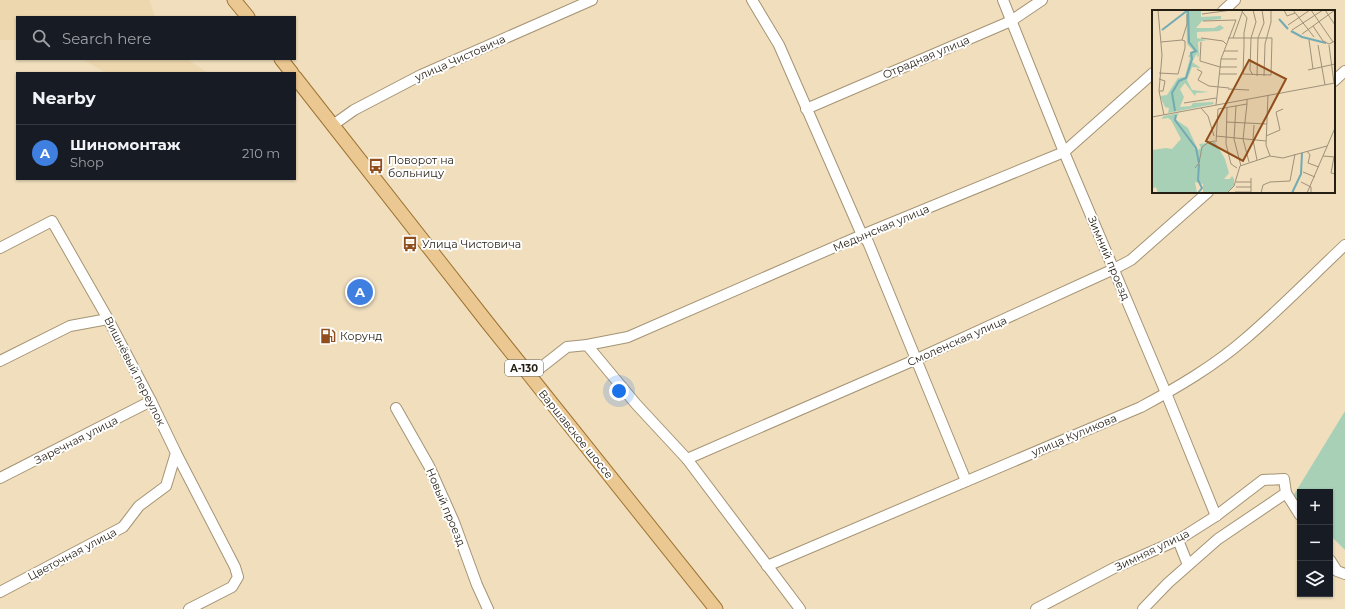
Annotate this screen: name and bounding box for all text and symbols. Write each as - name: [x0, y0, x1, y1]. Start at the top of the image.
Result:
- inset map: [1152, 10, 1335, 193]
- search box: [16, 16, 296, 60]
- icon: search: [30, 27, 52, 49]
- text: Search here: [62, 29, 151, 48]
- street label: улица Чистовича: [412, 32, 508, 85]
- street label: Отрадная улица: [880, 32, 972, 82]
- text: Nearby: [32, 88, 96, 108]
- text: Шиномонтаж: [70, 135, 181, 154]
- text: A: [40, 145, 50, 161]
- text: 210 m: [242, 145, 280, 161]
- place label: Поворот на больницу: [388, 153, 454, 180]
- text: Shop: [70, 154, 104, 170]
- bus stop icon: Поворот на больницу: [367, 157, 385, 175]
- street label: Медынская улица: [831, 201, 931, 255]
- street label: Зимний проезд: [1085, 214, 1133, 302]
- bus stop icon: Улица Чистовича: [401, 235, 419, 253]
- place label: Улица Чистовича: [422, 237, 521, 251]
- pin: A: [347, 277, 373, 307]
- street label: Смоленская улица: [905, 313, 1009, 369]
- street label: Вишнёвый переулок: [101, 314, 169, 428]
- fuel station icon: Корунд: [319, 327, 337, 345]
- place label: Корунд: [340, 329, 383, 343]
- road number: А-130: [505, 360, 543, 376]
- your location: [609, 381, 629, 401]
- street label: Варшавское шоссе: [536, 387, 616, 482]
- street label: улица Куликова: [1028, 411, 1119, 460]
- street label: Заречная улица: [32, 413, 120, 467]
- street label: Новый проезд: [423, 466, 469, 548]
- map controls: [1297, 489, 1333, 597]
- button: +: [1297, 489, 1333, 525]
- street label: Цветочная улица: [25, 525, 119, 583]
- button: −: [1297, 525, 1333, 561]
- street label: Зимняя улица: [1112, 526, 1192, 574]
- button: layers: [1297, 561, 1333, 597]

